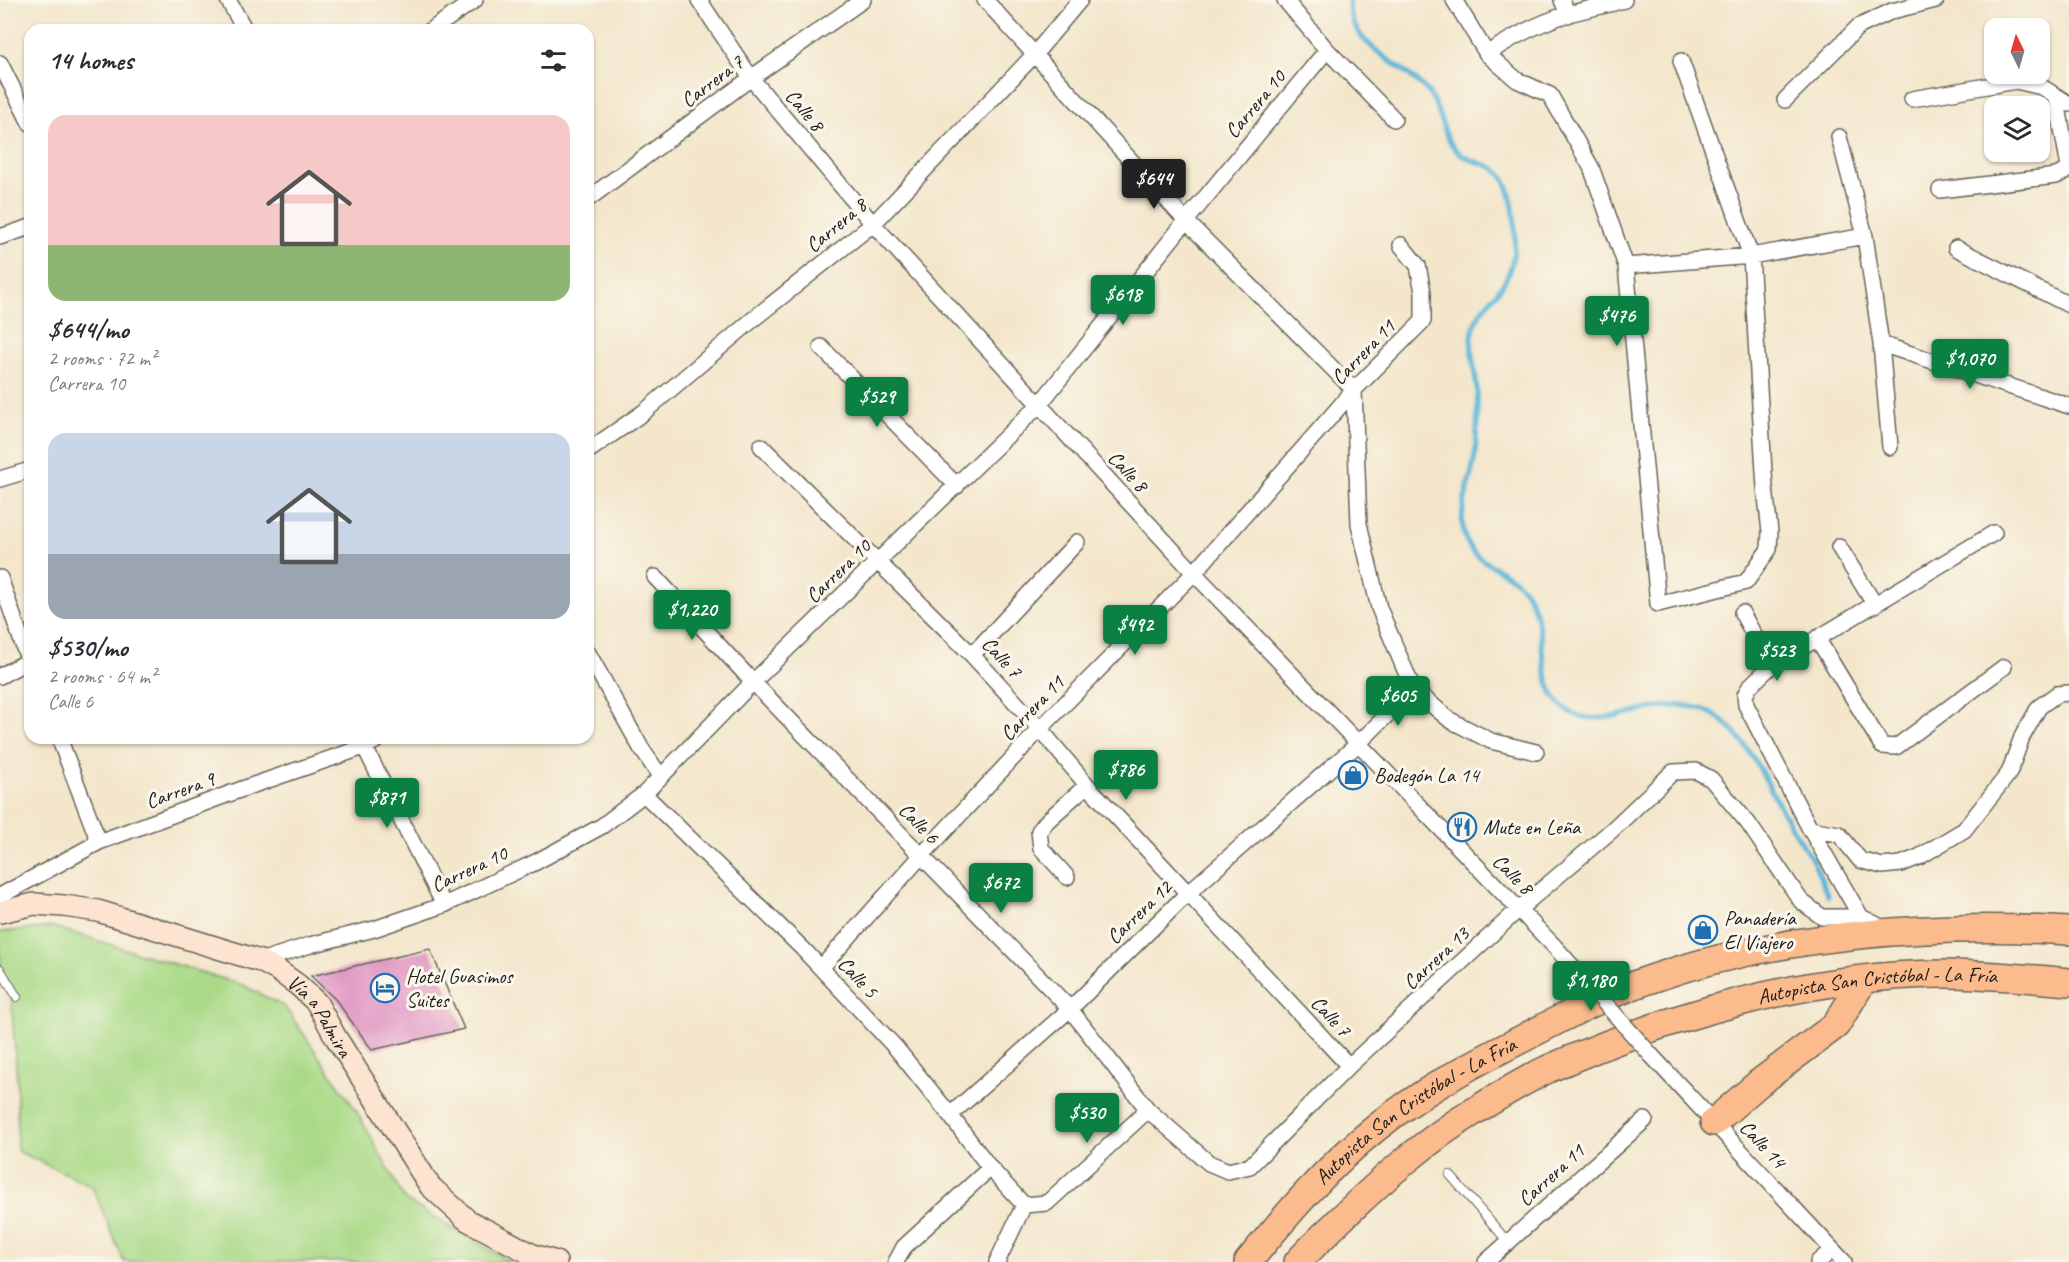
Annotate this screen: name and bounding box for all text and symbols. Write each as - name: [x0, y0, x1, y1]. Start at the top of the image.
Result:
- north arrow: [1984, 18, 2050, 84]
- map controls: [1984, 18, 2050, 162]
- text: 14 homes: [48, 44, 133, 77]
- icon: filters: [537, 44, 570, 77]
- street label: Carrera 7: [676, 48, 750, 113]
- street label: Carrera 10: [1219, 63, 1292, 143]
- street label: Calle 8: [780, 83, 832, 139]
- button: layers: [1984, 96, 2050, 162]
- icon: home: [255, 154, 363, 262]
- pin: $644: [1118, 159, 1190, 210]
- text: $644: [1136, 166, 1172, 191]
- street label: Carrera 8: [800, 190, 874, 258]
- pin: $618: [1087, 275, 1159, 326]
- text: $618: [1105, 282, 1141, 307]
- pin: $476: [1581, 296, 1653, 347]
- text: $476: [1599, 303, 1635, 328]
- text: $644/mo: [48, 313, 129, 346]
- street label: Carrera 11: [1325, 313, 1402, 390]
- pin: $1,070: [1921, 339, 2019, 390]
- text: 2 rooms · 72 m²: [48, 346, 156, 371]
- text: $1,070: [1946, 346, 1994, 371]
- text: Carrera 10: [48, 371, 125, 396]
- pin: $529: [841, 377, 913, 428]
- text: $529: [859, 384, 895, 409]
- street label: Calle 8: [1102, 445, 1155, 499]
- icon: home: [255, 472, 363, 580]
- street label: Carrera 10: [800, 532, 877, 609]
- pin: $1,220: [643, 590, 741, 641]
- text: $1,220: [668, 597, 716, 622]
- pin: $492: [1099, 605, 1171, 656]
- text: $492: [1117, 612, 1153, 637]
- text: $530/mo: [48, 631, 128, 664]
- street label: Calle 7: [976, 631, 1029, 684]
- pin: $523: [1741, 631, 1813, 682]
- text: $523: [1759, 638, 1795, 663]
- text: 2 rooms · 64 m²: [48, 664, 156, 689]
- street label: Carrera 11: [994, 669, 1071, 746]
- pin: $605: [1362, 676, 1434, 727]
- text: $605: [1380, 683, 1416, 708]
- text: Calle 6: [48, 689, 93, 714]
- pin: $786: [1090, 750, 1162, 801]
- text: $786: [1108, 757, 1144, 782]
- shop icon: Bodegón La 14: [1337, 759, 1369, 791]
- place label: Bodegón La 14: [1374, 762, 1481, 788]
- street label: Carrera 9: [142, 765, 220, 814]
- pin: $871: [351, 778, 423, 829]
- text: $871: [369, 785, 405, 810]
- street label: Calle 6: [893, 797, 945, 850]
- restaurant icon: Mute en Leña: [1446, 811, 1478, 843]
- place label: Mute en Leña: [1483, 814, 1582, 840]
- street label: Carrera 10: [427, 839, 513, 898]
- street label: Calle 8: [1487, 848, 1541, 902]
- pin: $672: [965, 863, 1037, 914]
- text: $672: [983, 870, 1019, 895]
- street label: Carrera 12: [1101, 873, 1178, 950]
- place label: Panadería El Viajero: [1724, 905, 1798, 955]
- shop icon: Panadería El Viajero: [1687, 914, 1719, 946]
- street label: Carrera 13: [1397, 920, 1476, 995]
- street label: Calle 5: [832, 951, 885, 1004]
- pin: $1,180: [1542, 961, 1640, 1012]
- street label: Autopista San Cristóbal - La Fría: [1755, 961, 2000, 1010]
- place label: Hotel Guasimos Suites: [406, 963, 514, 1013]
- text: $1,180: [1567, 968, 1615, 993]
- street label: Vía a Palmira: [282, 969, 359, 1063]
- hotel icon: Hotel Guasimos Suites: [369, 972, 401, 1004]
- street label: Calle 7: [1305, 990, 1358, 1043]
- street label: Autopista San Cristóbal - La Fría: [1309, 1030, 1522, 1190]
- pin: $530: [1051, 1093, 1123, 1144]
- text: $530: [1069, 1100, 1105, 1125]
- street label: Calle 14: [1734, 1114, 1794, 1176]
- street label: Carrera 11: [1512, 1137, 1591, 1212]

